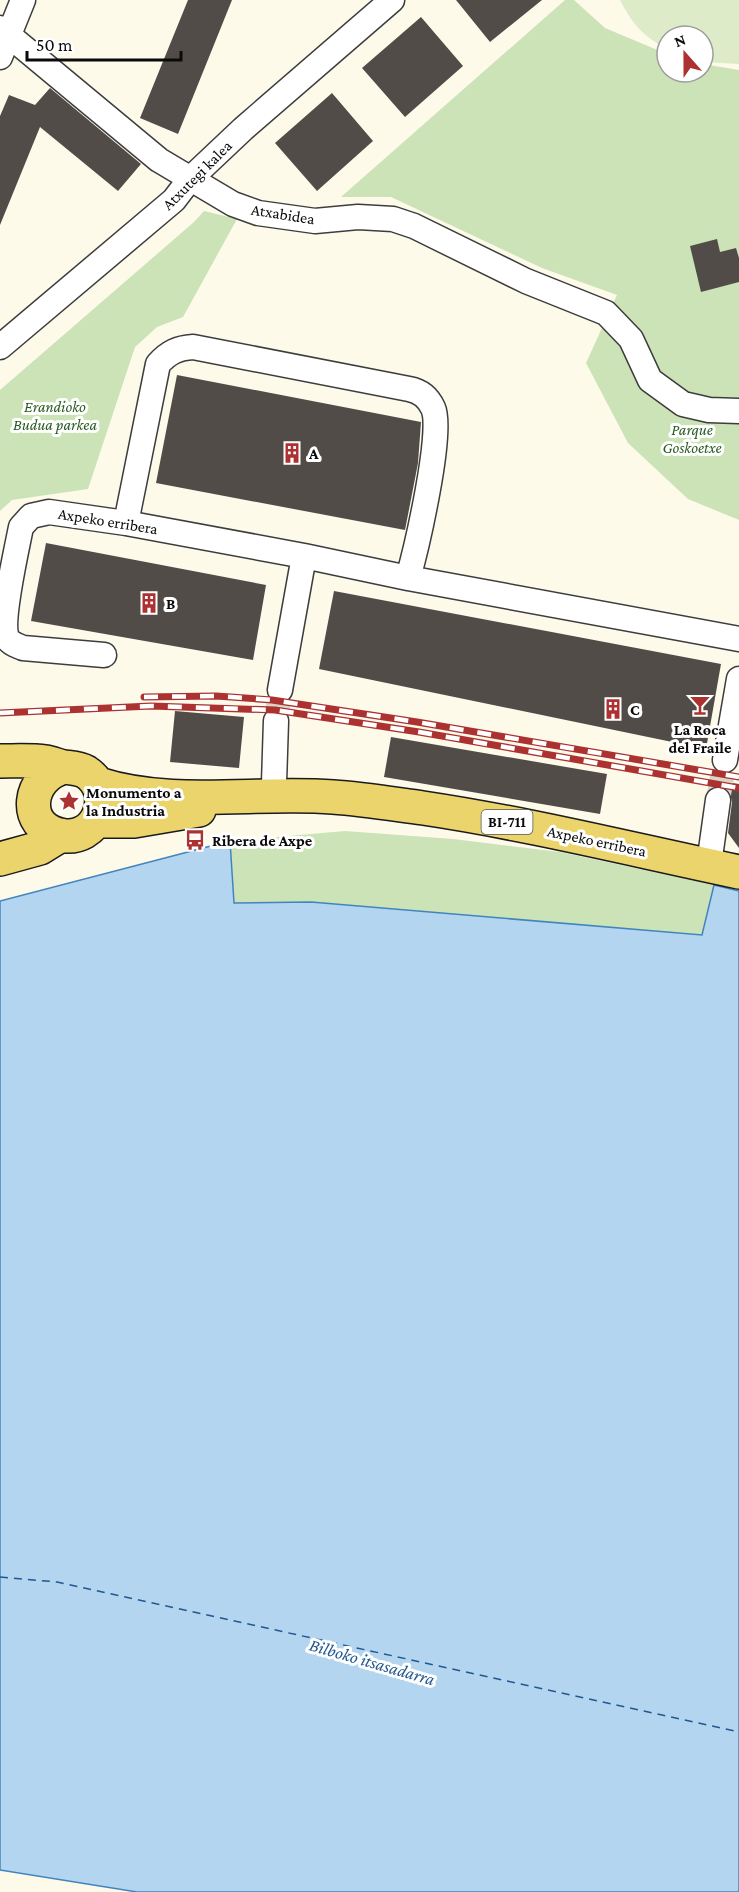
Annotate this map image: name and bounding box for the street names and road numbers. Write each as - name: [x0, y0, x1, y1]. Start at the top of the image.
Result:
- street label: Atxutegi kalea: [159, 136, 236, 214]
- street label: Atxabidea: [250, 201, 317, 228]
- street label: Axpeko erribera: [57, 505, 160, 538]
- road number: BI-711: [482, 810, 532, 834]
- street label: Axpeko erribera: [546, 822, 649, 861]

